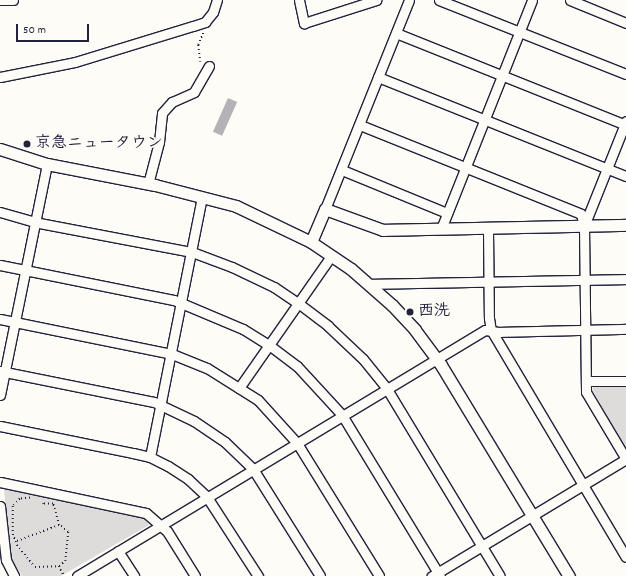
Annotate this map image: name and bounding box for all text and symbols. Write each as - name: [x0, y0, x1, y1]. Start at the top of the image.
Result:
- scale bar: [18, 16, 91, 42]
- text: 50 m: [23, 22, 46, 39]
- place label: 京急ニュータウン: [35, 134, 163, 154]
- marker: 京急ニュータウン: [22, 139, 32, 149]
- place label: 西洗: [418, 302, 450, 322]
- marker: 西洗: [405, 307, 415, 317]

